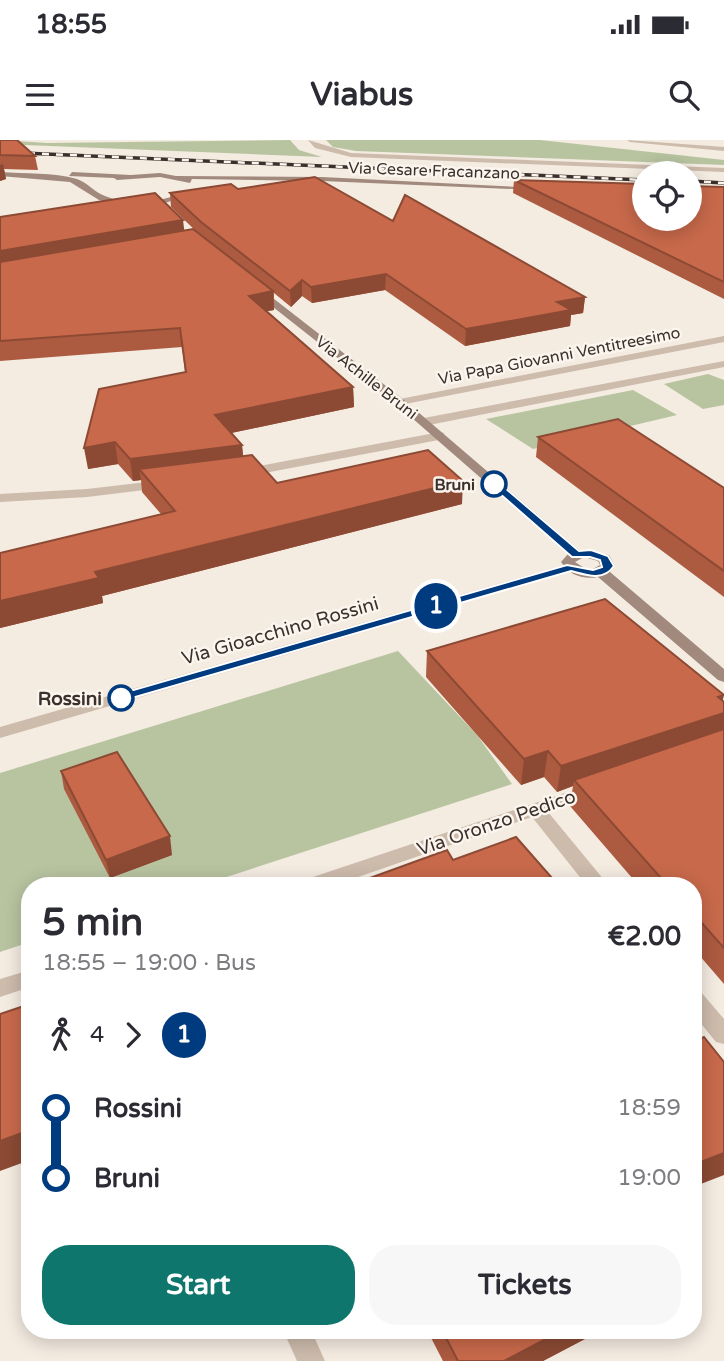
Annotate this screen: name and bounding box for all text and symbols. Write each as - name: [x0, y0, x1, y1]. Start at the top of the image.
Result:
- text: 18:55: [35, 9, 107, 40]
- icon: menu: [21, 76, 59, 114]
- text: Viabus: [311, 76, 413, 114]
- icon: search: [665, 76, 703, 114]
- street label: Via Cesare Fracanzano: [348, 158, 520, 184]
- map controls: [632, 161, 702, 231]
- button: locate: [632, 161, 702, 231]
- street label: Via Papa Giovanni Ventitreesimo: [436, 323, 682, 389]
- street label: Via Achille Bruni: [311, 332, 421, 424]
- marker: Bruni: [481, 471, 507, 497]
- place label: Bruni: [434, 475, 475, 495]
- line badge: 1: [413, 583, 459, 629]
- text: 1: [428, 591, 444, 620]
- street label: Via Gioacchino Rossini: [179, 592, 381, 670]
- marker: Rossini: [108, 685, 134, 711]
- place label: Rossini: [38, 688, 102, 710]
- street label: Via Oronzo Pedico: [414, 785, 579, 860]
- text: 5 min: [42, 900, 143, 946]
- text: €2.00: [608, 921, 681, 952]
- text: 18:55 – 19:00 · Bus: [42, 949, 256, 977]
- icon: walk: [42, 1016, 80, 1054]
- icon: forward: [114, 1016, 152, 1054]
- text: 1: [176, 1020, 192, 1049]
- text: 4: [90, 1021, 104, 1049]
- text: Rossini: [94, 1093, 182, 1124]
- text: 18:59: [617, 1094, 681, 1122]
- text: Bruni: [94, 1163, 160, 1194]
- text: 19:00: [617, 1164, 681, 1192]
- button: Start: [42, 1245, 355, 1325]
- button: Tickets: [369, 1245, 681, 1325]

